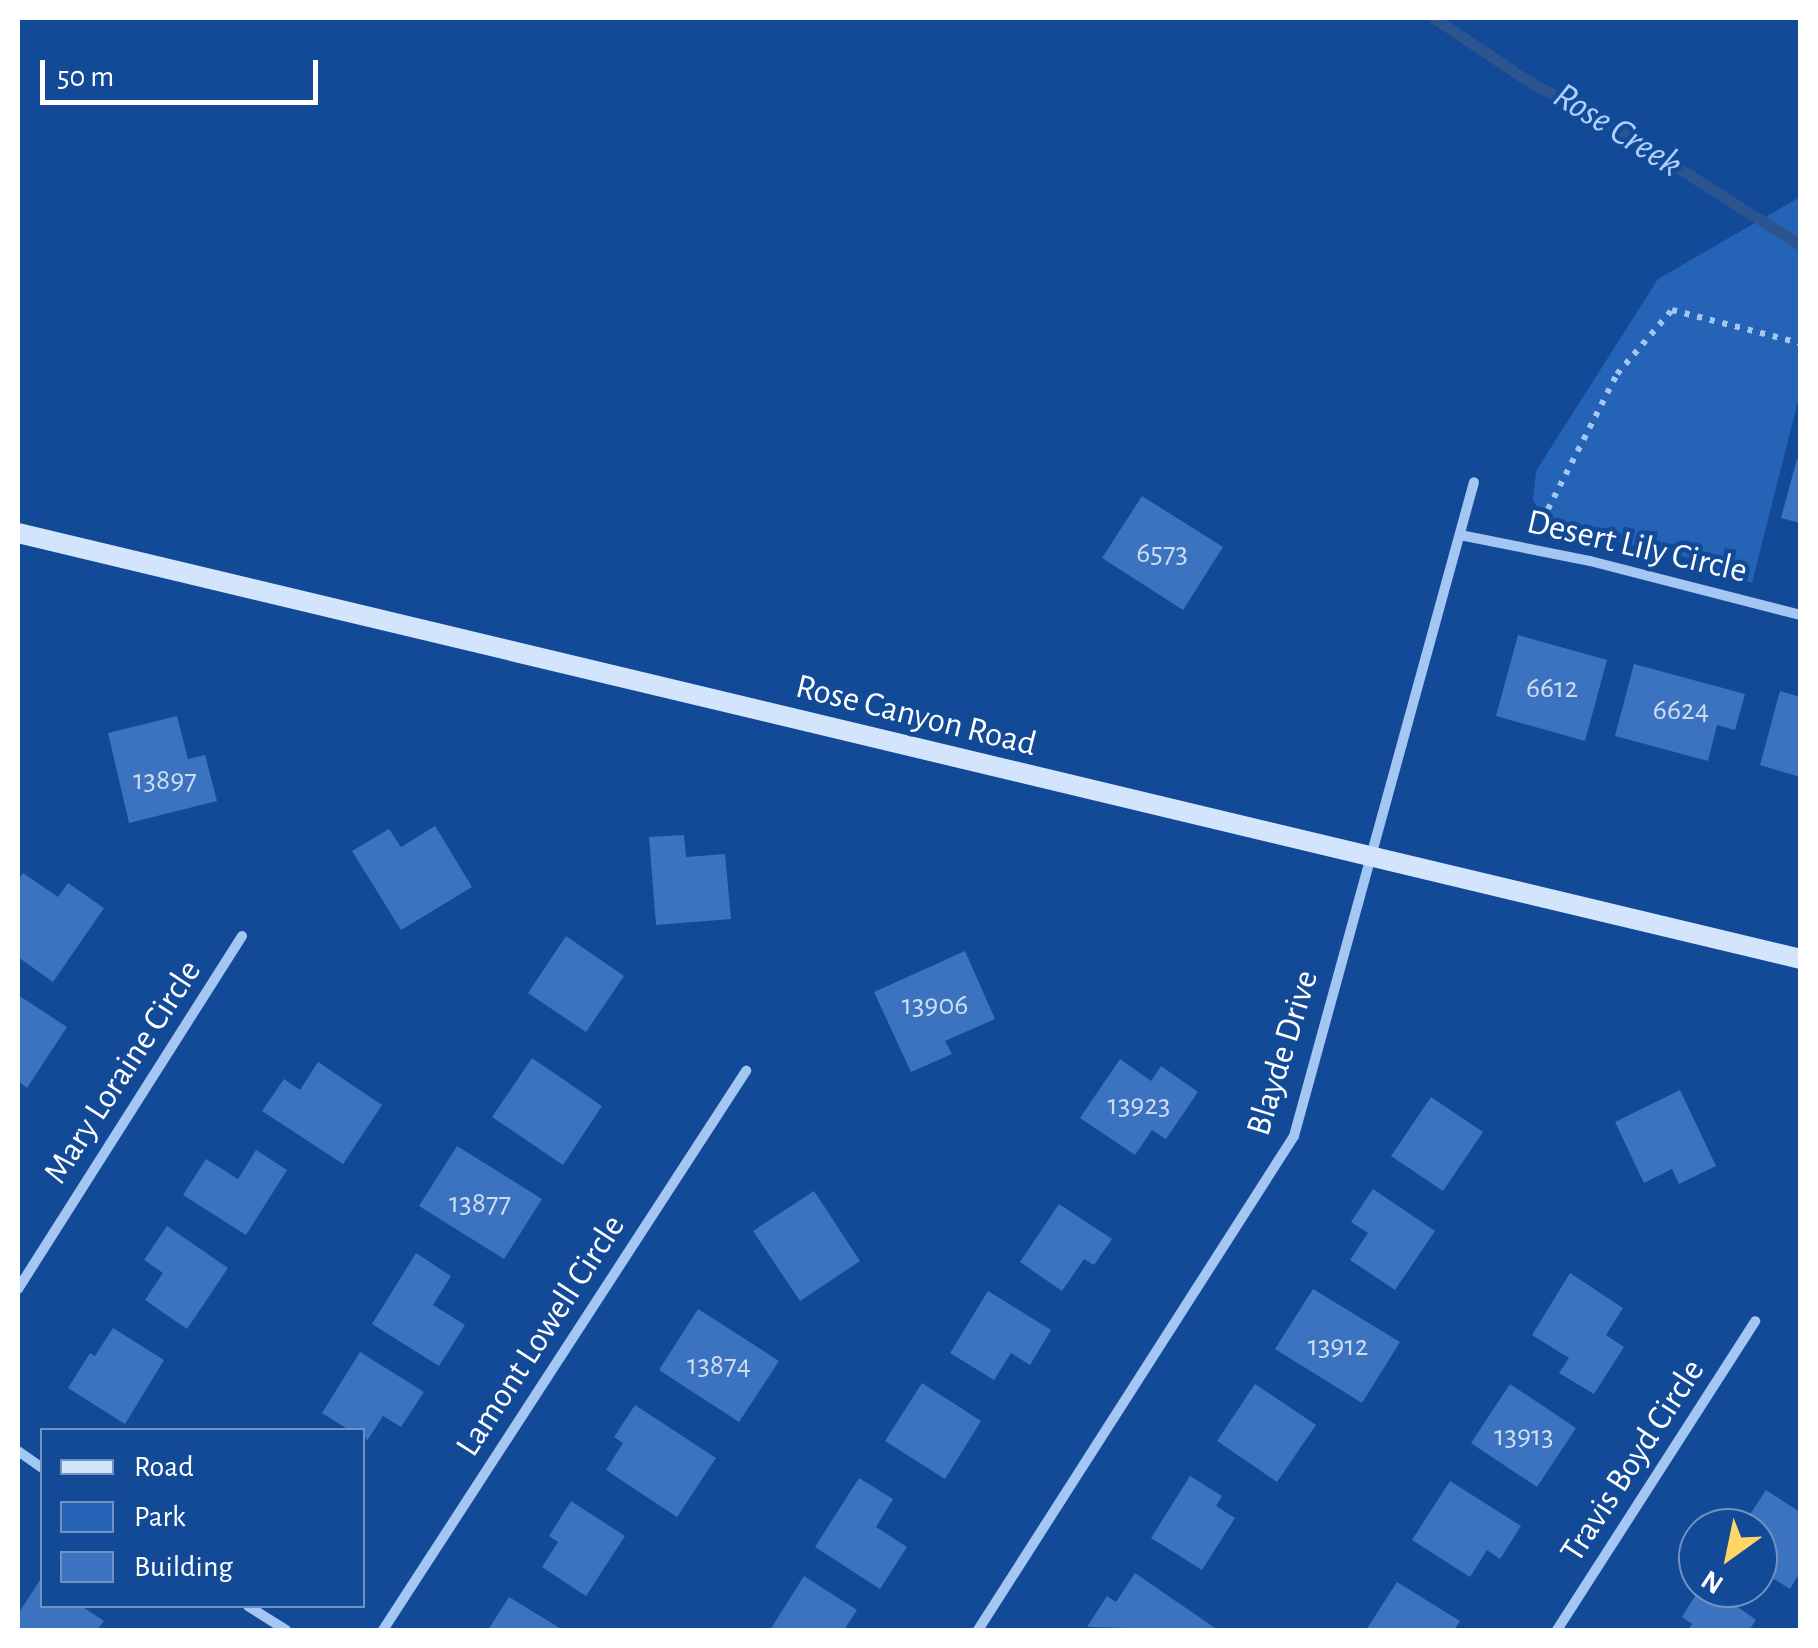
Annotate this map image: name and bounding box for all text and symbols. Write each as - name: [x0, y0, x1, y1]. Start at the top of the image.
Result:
- scale bar: [45, 40, 322, 102]
- text: 50 m: [57, 62, 114, 92]
- water label: Rose Creek: [1544, 74, 1690, 188]
- street label: Desert Lily Circle: [1523, 501, 1751, 593]
- house number: 6573: [1136, 535, 1188, 571]
- street label: Rose Canyon Road: [791, 666, 1041, 766]
- house number: 6612: [1526, 670, 1578, 706]
- house number: 6624: [1653, 692, 1709, 728]
- house number: 13897: [133, 762, 197, 798]
- street label: Mary Loraine Circle: [35, 952, 211, 1192]
- street label: Blayde Drive: [1238, 965, 1328, 1141]
- house number: 13906: [902, 987, 968, 1023]
- house number: 13923: [1108, 1087, 1170, 1123]
- house number: 13877: [449, 1185, 511, 1221]
- street label: Lamont Lowell Circle: [447, 1207, 635, 1465]
- house number: 13912: [1308, 1328, 1368, 1364]
- house number: 13874: [687, 1347, 751, 1383]
- street label: Travis Boyd Circle: [1552, 1352, 1714, 1570]
- house number: 13913: [1494, 1418, 1554, 1454]
- legend: [40, 1428, 365, 1608]
- text: Road: [134, 1452, 194, 1482]
- text: Park: [134, 1502, 186, 1532]
- north arrow: [1678, 1508, 1778, 1608]
- text: Building: [134, 1552, 233, 1582]
- text: N: [1697, 1564, 1729, 1599]

